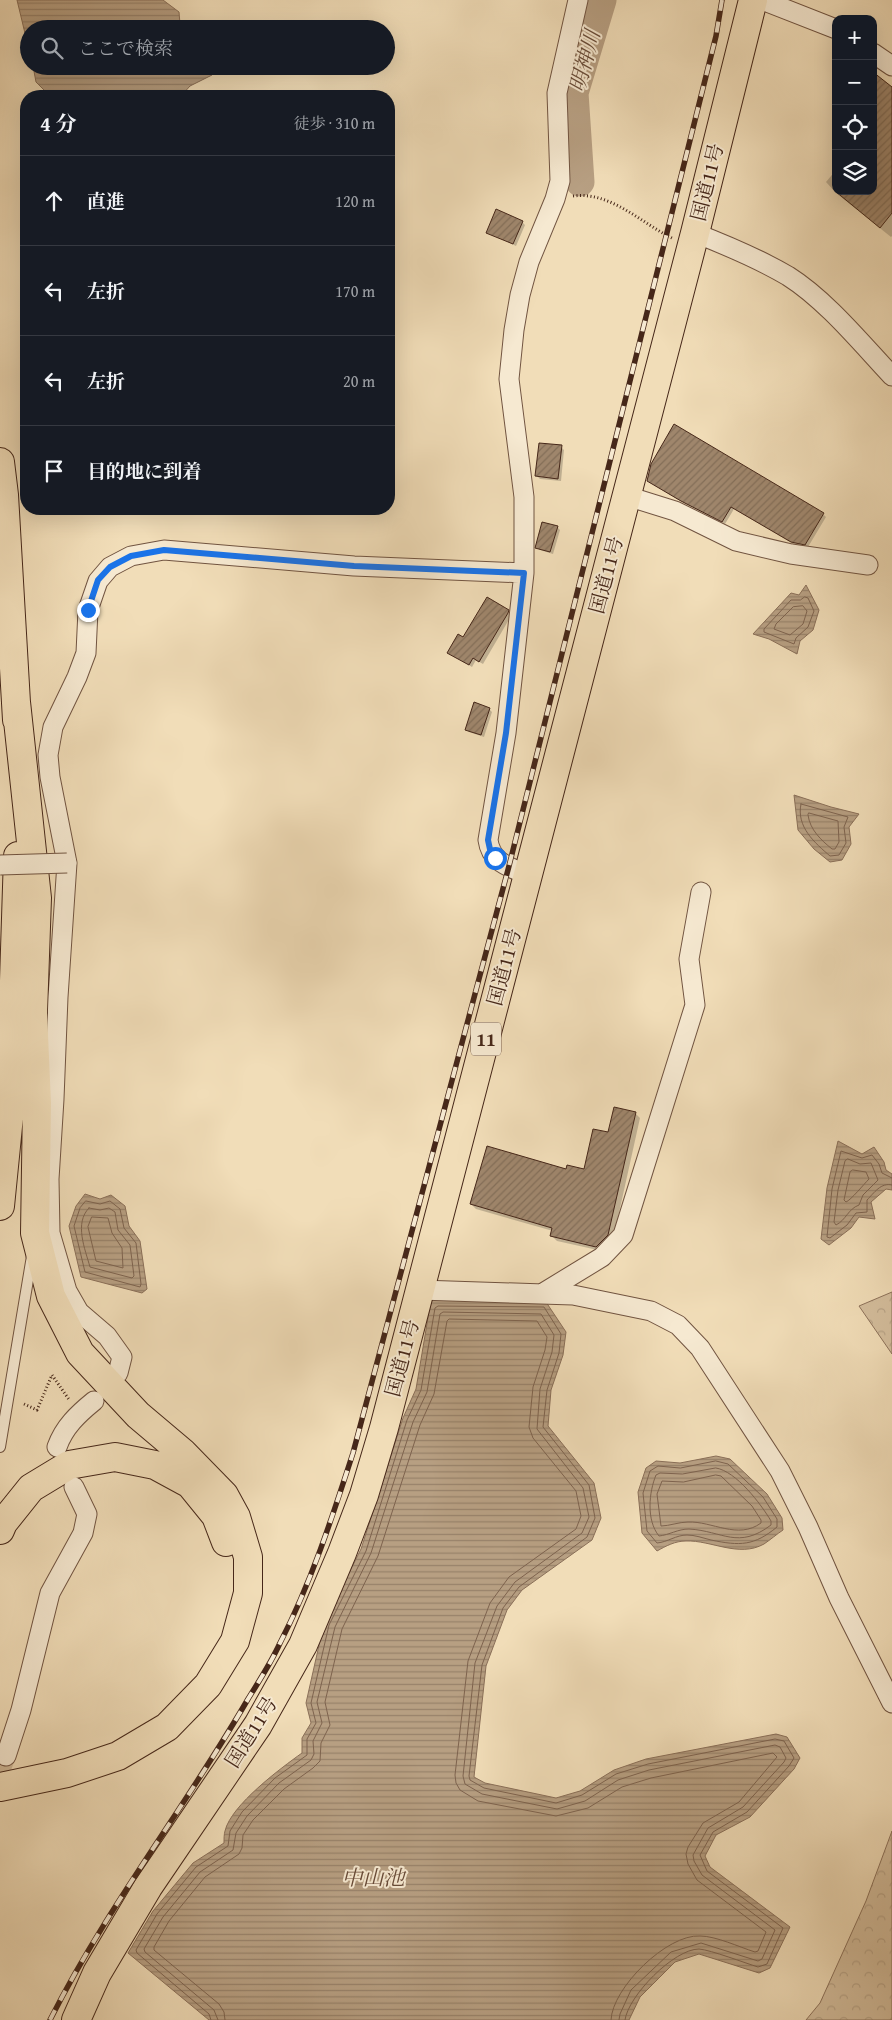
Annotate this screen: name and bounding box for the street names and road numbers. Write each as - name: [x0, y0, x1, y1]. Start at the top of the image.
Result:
- street label: 国道11号: [683, 140, 730, 224]
- street label: 国道11号: [581, 533, 630, 617]
- street label: 国道11号: [479, 925, 528, 1009]
- road number: 11: [471, 1022, 501, 1056]
- street label: 国道11号: [377, 1316, 426, 1400]
- street label: 国道11号: [217, 1690, 284, 1773]

